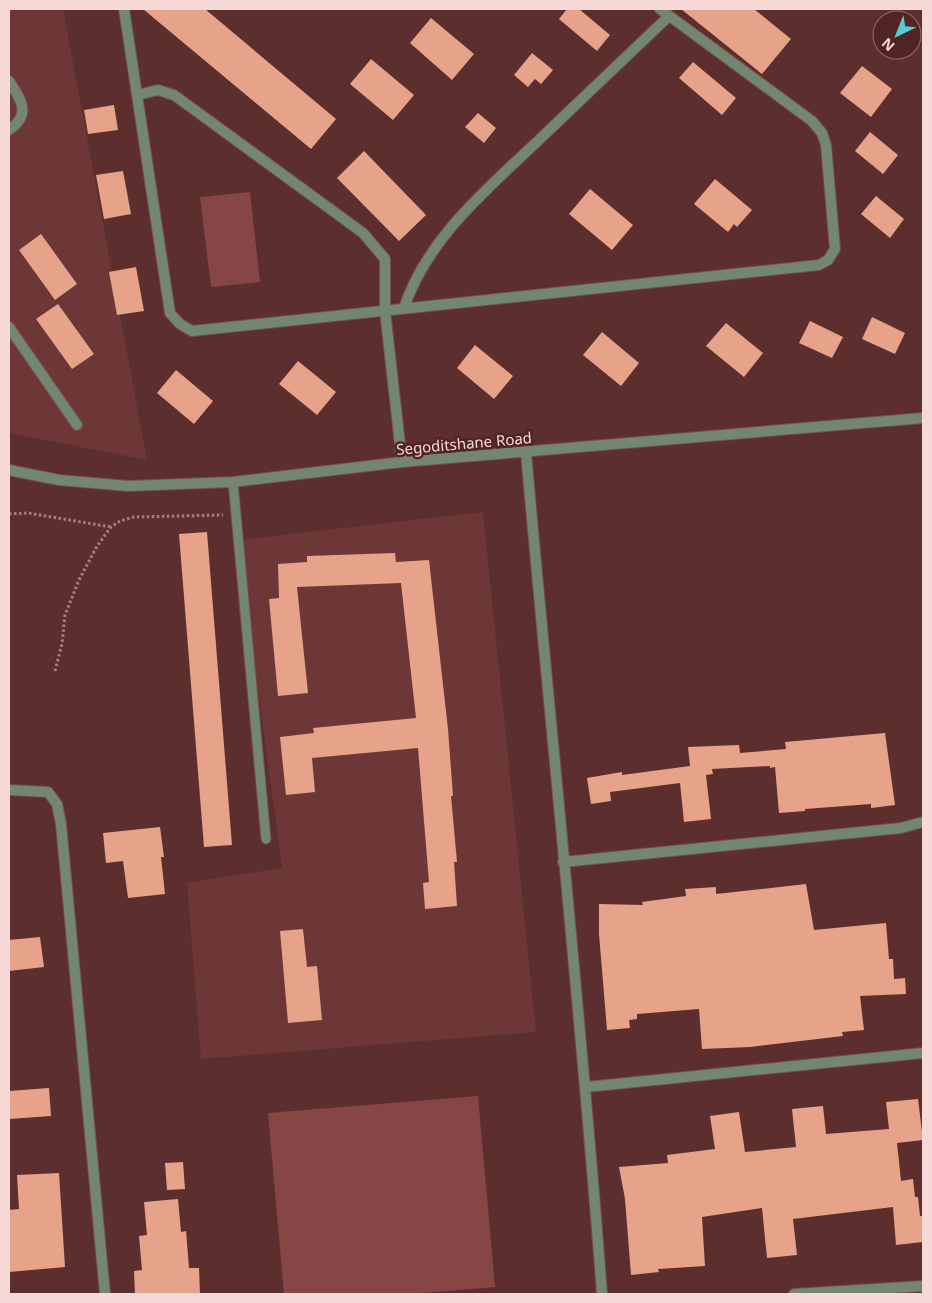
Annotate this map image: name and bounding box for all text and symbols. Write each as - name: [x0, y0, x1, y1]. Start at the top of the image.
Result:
- north arrow: [872, 10, 922, 60]
- text: N: [877, 34, 898, 56]
- street label: Segoditshane Road: [395, 427, 533, 459]

